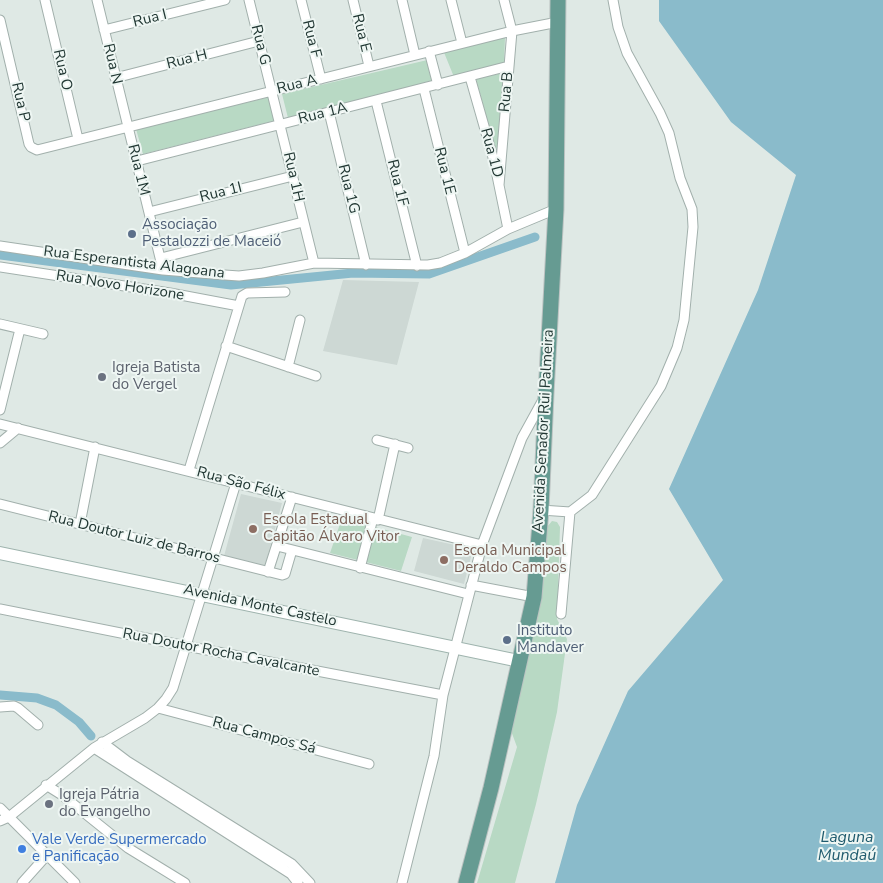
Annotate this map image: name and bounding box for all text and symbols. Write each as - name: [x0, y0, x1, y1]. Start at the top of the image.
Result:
- street label: Rua I: [131, 6, 169, 32]
- street label: Rua E: [348, 12, 374, 54]
- street label: Rua F: [298, 18, 324, 60]
- street label: Rua G: [246, 23, 274, 67]
- street label: Rua N: [99, 42, 125, 86]
- street label: Rua H: [165, 46, 209, 74]
- street label: Rua O: [49, 48, 75, 92]
- street label: Rua A: [275, 71, 319, 99]
- street label: Rua B: [496, 71, 518, 113]
- street label: Rua P: [7, 81, 33, 123]
- street label: Rua 1A: [296, 99, 350, 129]
- street label: Rua 1D: [476, 126, 506, 180]
- street label: Rua 1M: [123, 143, 153, 197]
- street label: Rua 1E: [429, 146, 459, 196]
- street label: Rua 1H: [279, 150, 307, 204]
- street label: Rua 1F: [383, 158, 411, 208]
- street label: Rua 1G: [333, 162, 363, 216]
- street label: Rua 1I: [198, 179, 244, 207]
- place label: Associação Pestalozzi de Maceió: [142, 216, 281, 251]
- marker: Associação Pestalozzi de Maceió: [126, 228, 138, 240]
- street label: Rua Esperantista Alagoana: [42, 243, 226, 283]
- street label: Rua Novo Horizone: [55, 267, 185, 305]
- street label: Avenida Senador Rui Palmeira: [530, 329, 558, 533]
- place label: Igreja Batista do Vergel: [112, 359, 200, 394]
- marker: Igreja Batista do Vergel: [96, 371, 108, 383]
- street label: Rua São Félix: [195, 463, 287, 505]
- street label: Rua Doutor Luiz de Barros: [46, 508, 222, 568]
- place label: Escola Estadual Capitão Álvaro Vitor: [263, 511, 399, 546]
- marker: Escola Estadual Capitão Álvaro Vitor: [247, 523, 259, 535]
- place label: Escola Municipal Deraldo Campos: [454, 542, 567, 577]
- marker: Escola Municipal Deraldo Campos: [438, 554, 450, 566]
- street label: Avenida Monte Castelo: [182, 581, 338, 631]
- place label: Instituto Mandaver: [517, 622, 584, 657]
- street label: Rua Doutor Rocha Cavalcante: [121, 625, 321, 681]
- marker: Instituto Mandaver: [501, 634, 513, 646]
- street label: Rua Campos Sá: [210, 714, 318, 758]
- place label: Igreja Pátria do Evangelho: [59, 786, 151, 821]
- marker: Igreja Pátria do Evangelho: [43, 798, 55, 810]
- water label: Laguna Mundaú: [818, 828, 876, 866]
- place label: Vale Verde Supermercado e Panificação: [32, 831, 207, 866]
- marker: Vale Verde Supermercado e Panificação: [16, 843, 28, 855]

